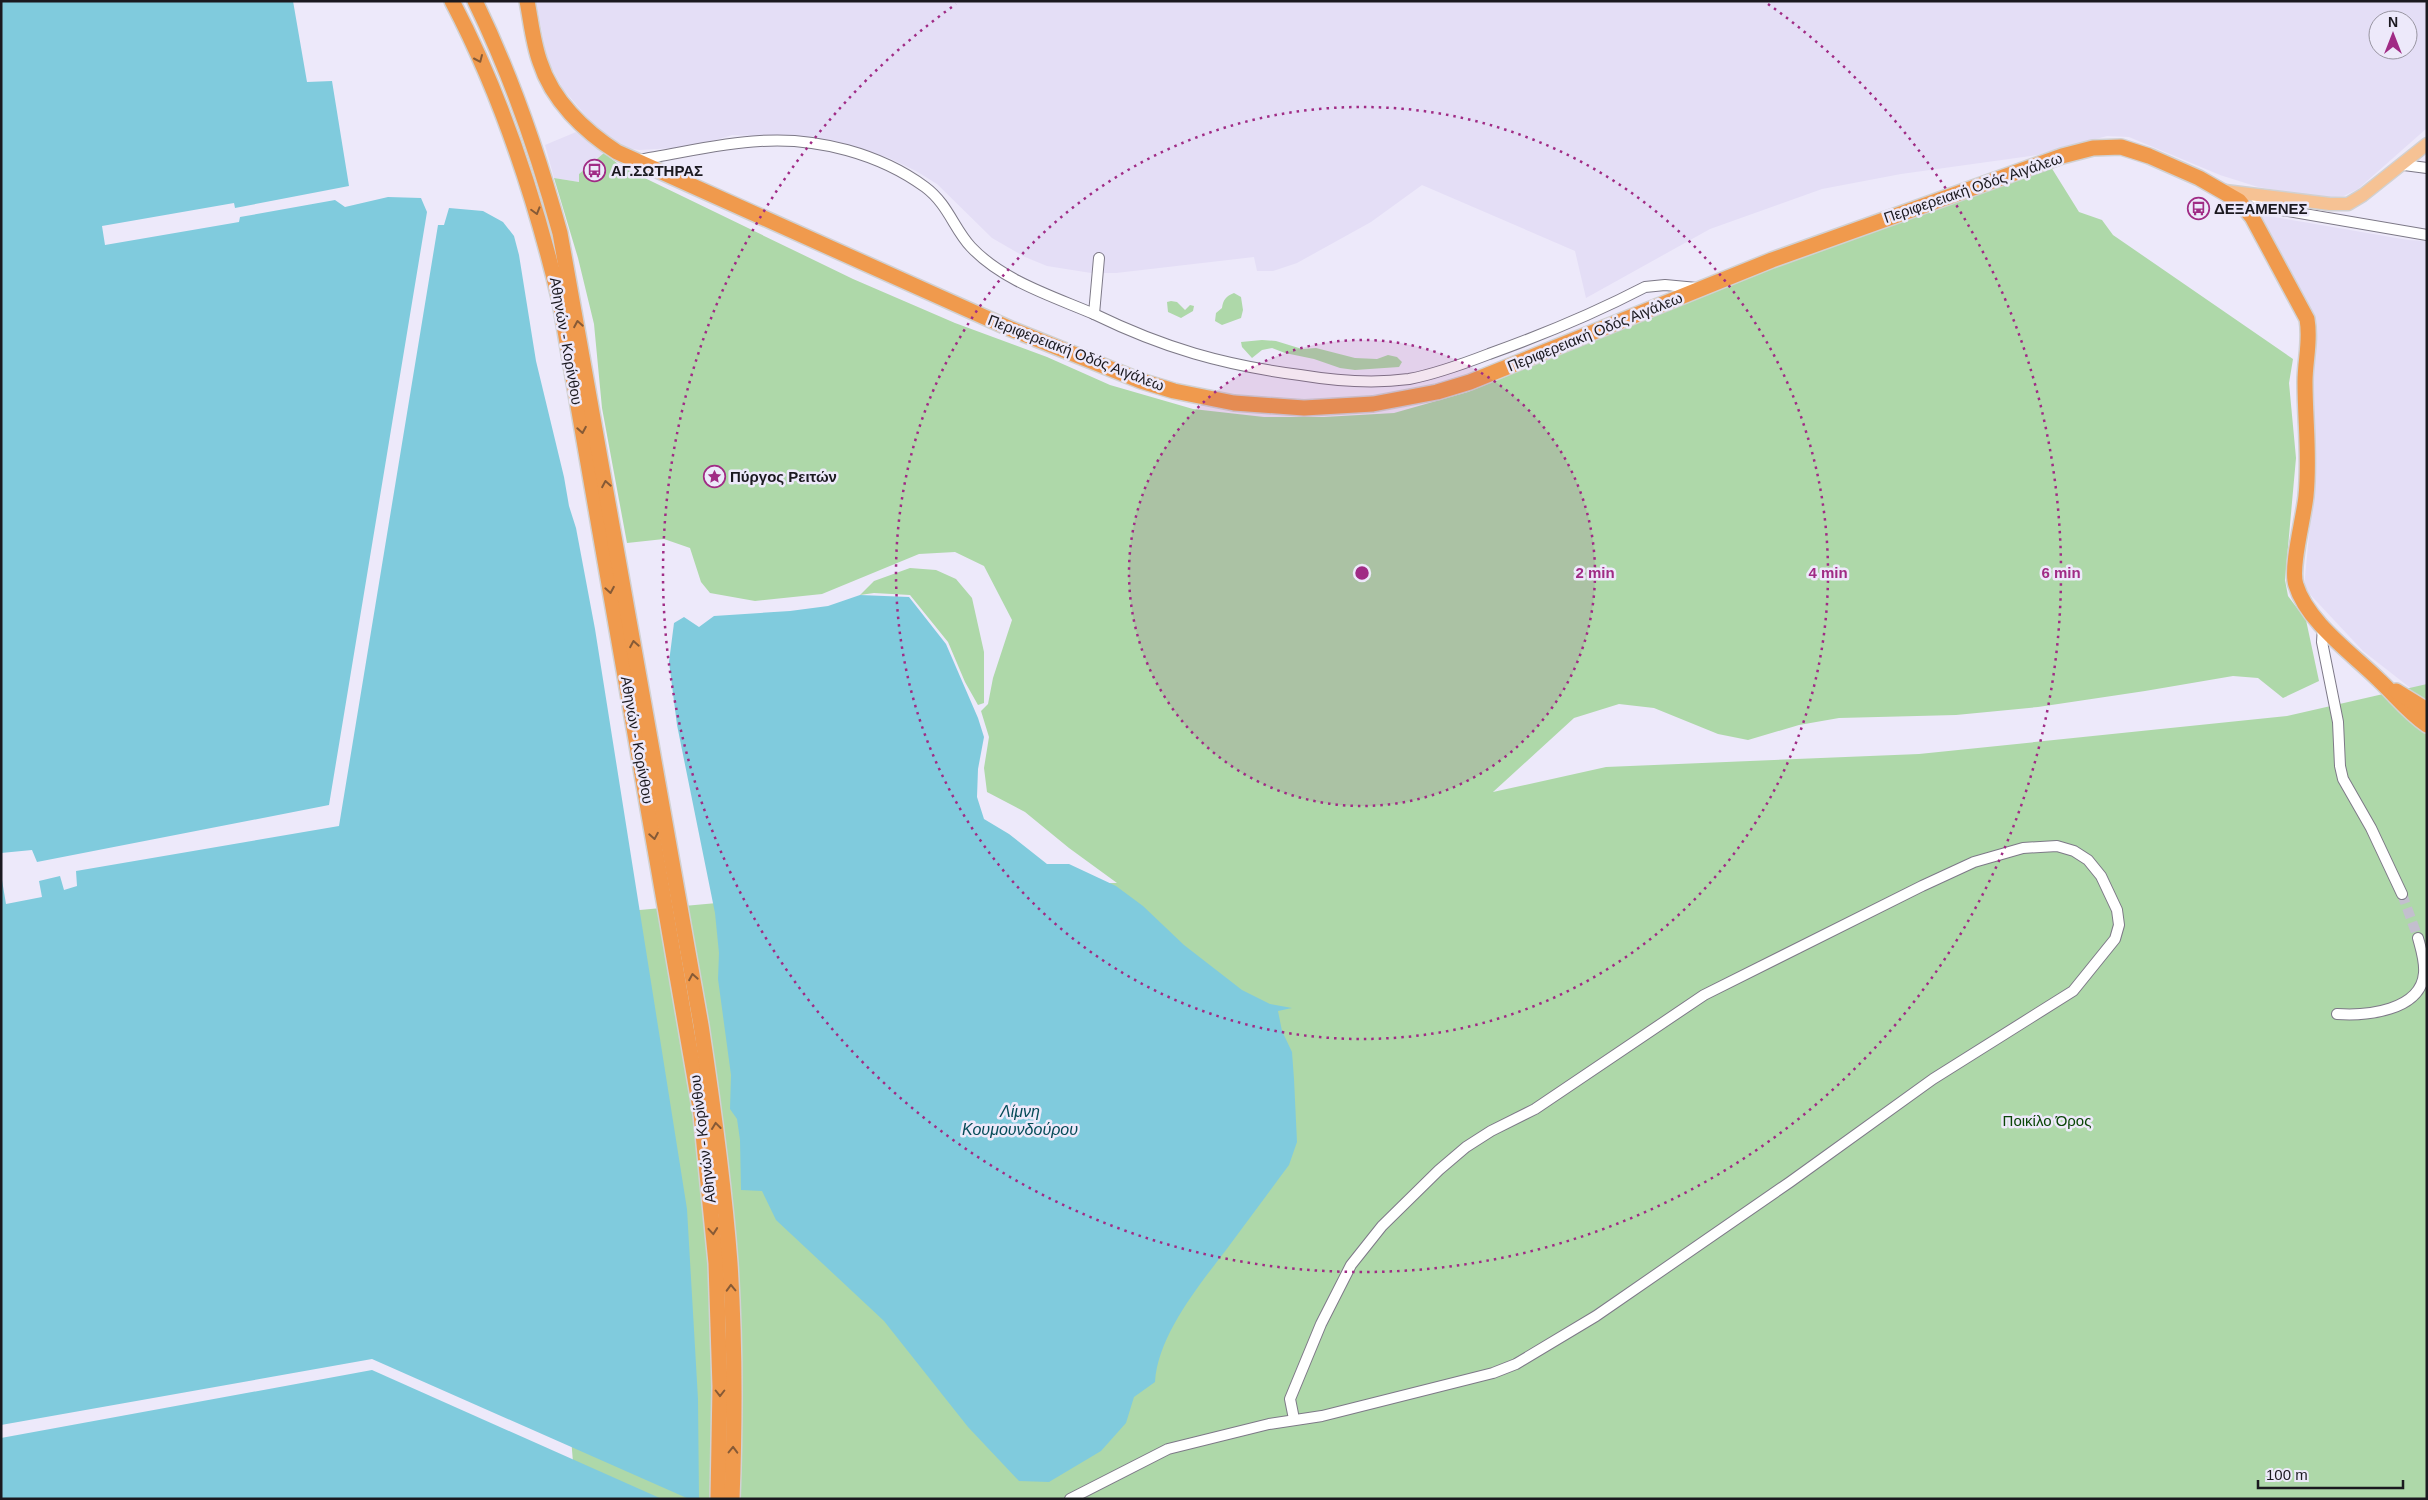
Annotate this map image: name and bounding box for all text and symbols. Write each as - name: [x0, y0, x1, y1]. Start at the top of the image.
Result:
- north arrow: [2368, 10, 2418, 60]
- text: N: [2388, 14, 2398, 30]
- one-way arrow: [472, 54, 483, 63]
- street label: Περιφερειακή Οδός Αιγάλεω: [1881, 149, 2064, 226]
- bus stop icon: ΑΓ.ΣΩΤΗΡΑΣ: [583, 159, 607, 183]
- place label: ΑΓ.ΣΩΤΗΡΑΣ: [611, 162, 703, 179]
- bus stop icon: ΔΕΞΑΜΕΝΕΣ: [2186, 197, 2210, 221]
- place label: ΔΕΞΑΜΕΝΕΣ: [2214, 200, 2308, 217]
- one-way arrow: [530, 206, 540, 215]
- street label: Αθηνών - Κορίνθου: [547, 276, 586, 406]
- street label: Περιφερειακή Οδός Αιγάλεω: [1505, 288, 1685, 375]
- street label: Περιφερειακή Οδός Αιγάλεω: [986, 311, 1167, 394]
- one-way arrow: [573, 320, 583, 329]
- one-way arrow: [577, 425, 587, 434]
- place icon: Πύργος Ρειτών: [702, 465, 726, 489]
- place label: Πύργος Ρειτών: [730, 468, 837, 485]
- one-way arrow: [601, 480, 611, 489]
- centre of rings: [1353, 564, 1371, 582]
- text: 2 min: [1575, 564, 1615, 581]
- text: 4 min: [1808, 564, 1848, 581]
- text: 6 min: [2041, 564, 2081, 581]
- one-way arrow: [605, 585, 615, 594]
- one-way arrow: [629, 640, 640, 649]
- street label: Αθηνών - Κορίνθου: [618, 675, 657, 805]
- one-way arrow: [648, 832, 658, 840]
- one-way arrow: [688, 972, 698, 981]
- street label: Αθηνών - Κορίνθου: [686, 1074, 719, 1204]
- water label: Λίμνη Κουμουνδούρου: [962, 1103, 1078, 1138]
- park label: Ποικίλο Όρος: [2003, 1112, 2091, 1129]
- one-way arrow: [711, 1122, 722, 1130]
- one-way arrow: [707, 1227, 718, 1235]
- one-way arrow: [725, 1283, 736, 1291]
- one-way arrow: [715, 1390, 725, 1398]
- one-way arrow: [728, 1446, 739, 1454]
- scale bar: [2258, 1458, 2403, 1490]
- text: 100 m: [2266, 1466, 2308, 1483]

